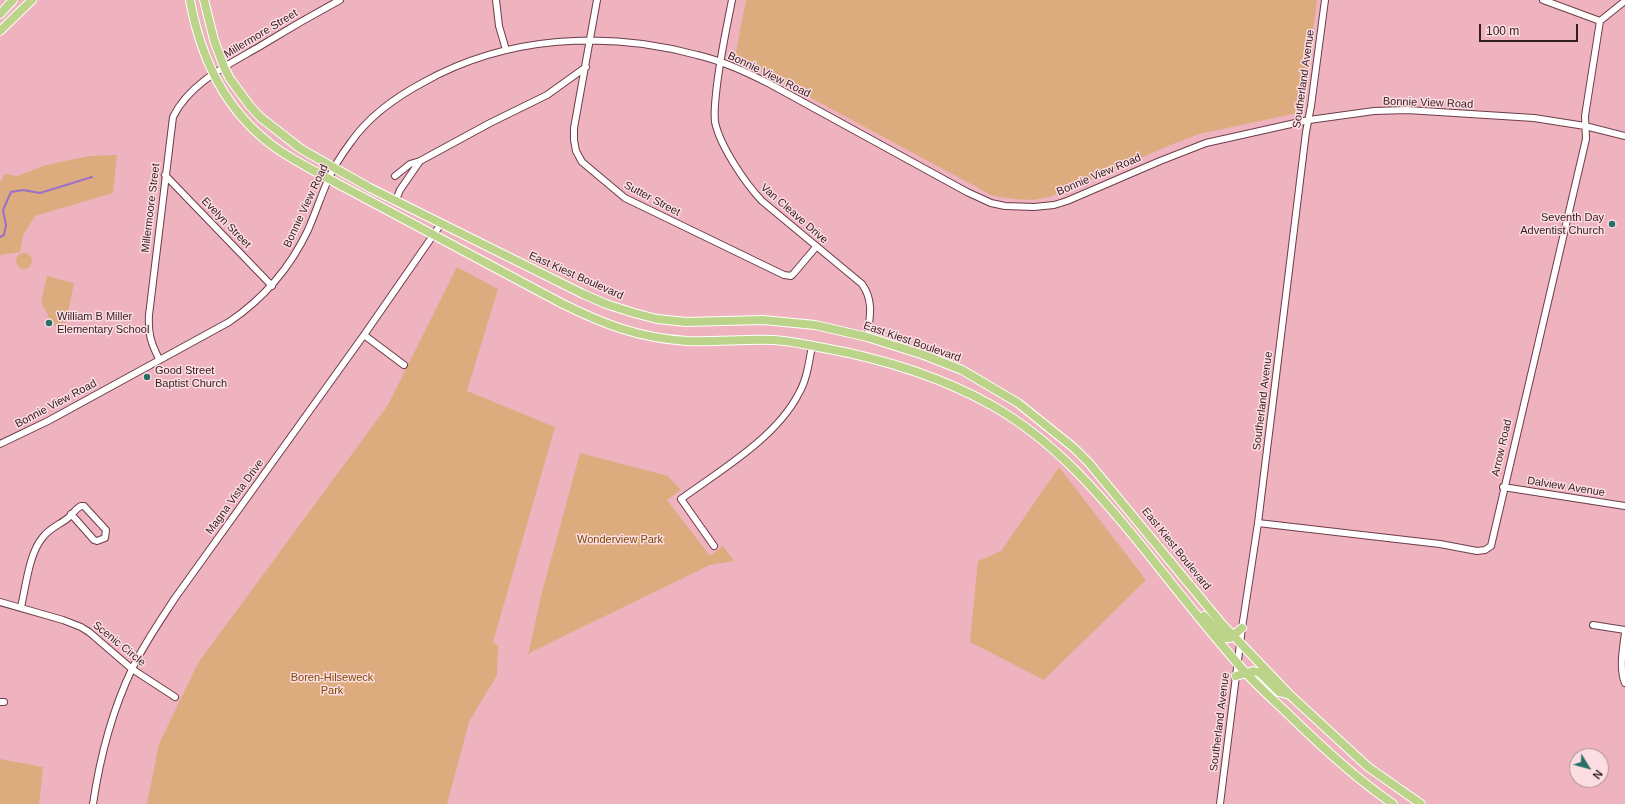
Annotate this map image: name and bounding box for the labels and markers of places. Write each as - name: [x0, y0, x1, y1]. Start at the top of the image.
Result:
- place label: Seventh Day Adventist Church: [1520, 211, 1604, 237]
- marker: Seventh Day Adventist Church: [1607, 219, 1617, 229]
- place label: William B Miller Elementary School: [57, 310, 149, 336]
- marker: William B Miller Elementary School: [44, 318, 54, 328]
- place label: Good Street Baptist Church: [155, 364, 227, 390]
- marker: Good Street Baptist Church: [142, 372, 152, 382]

